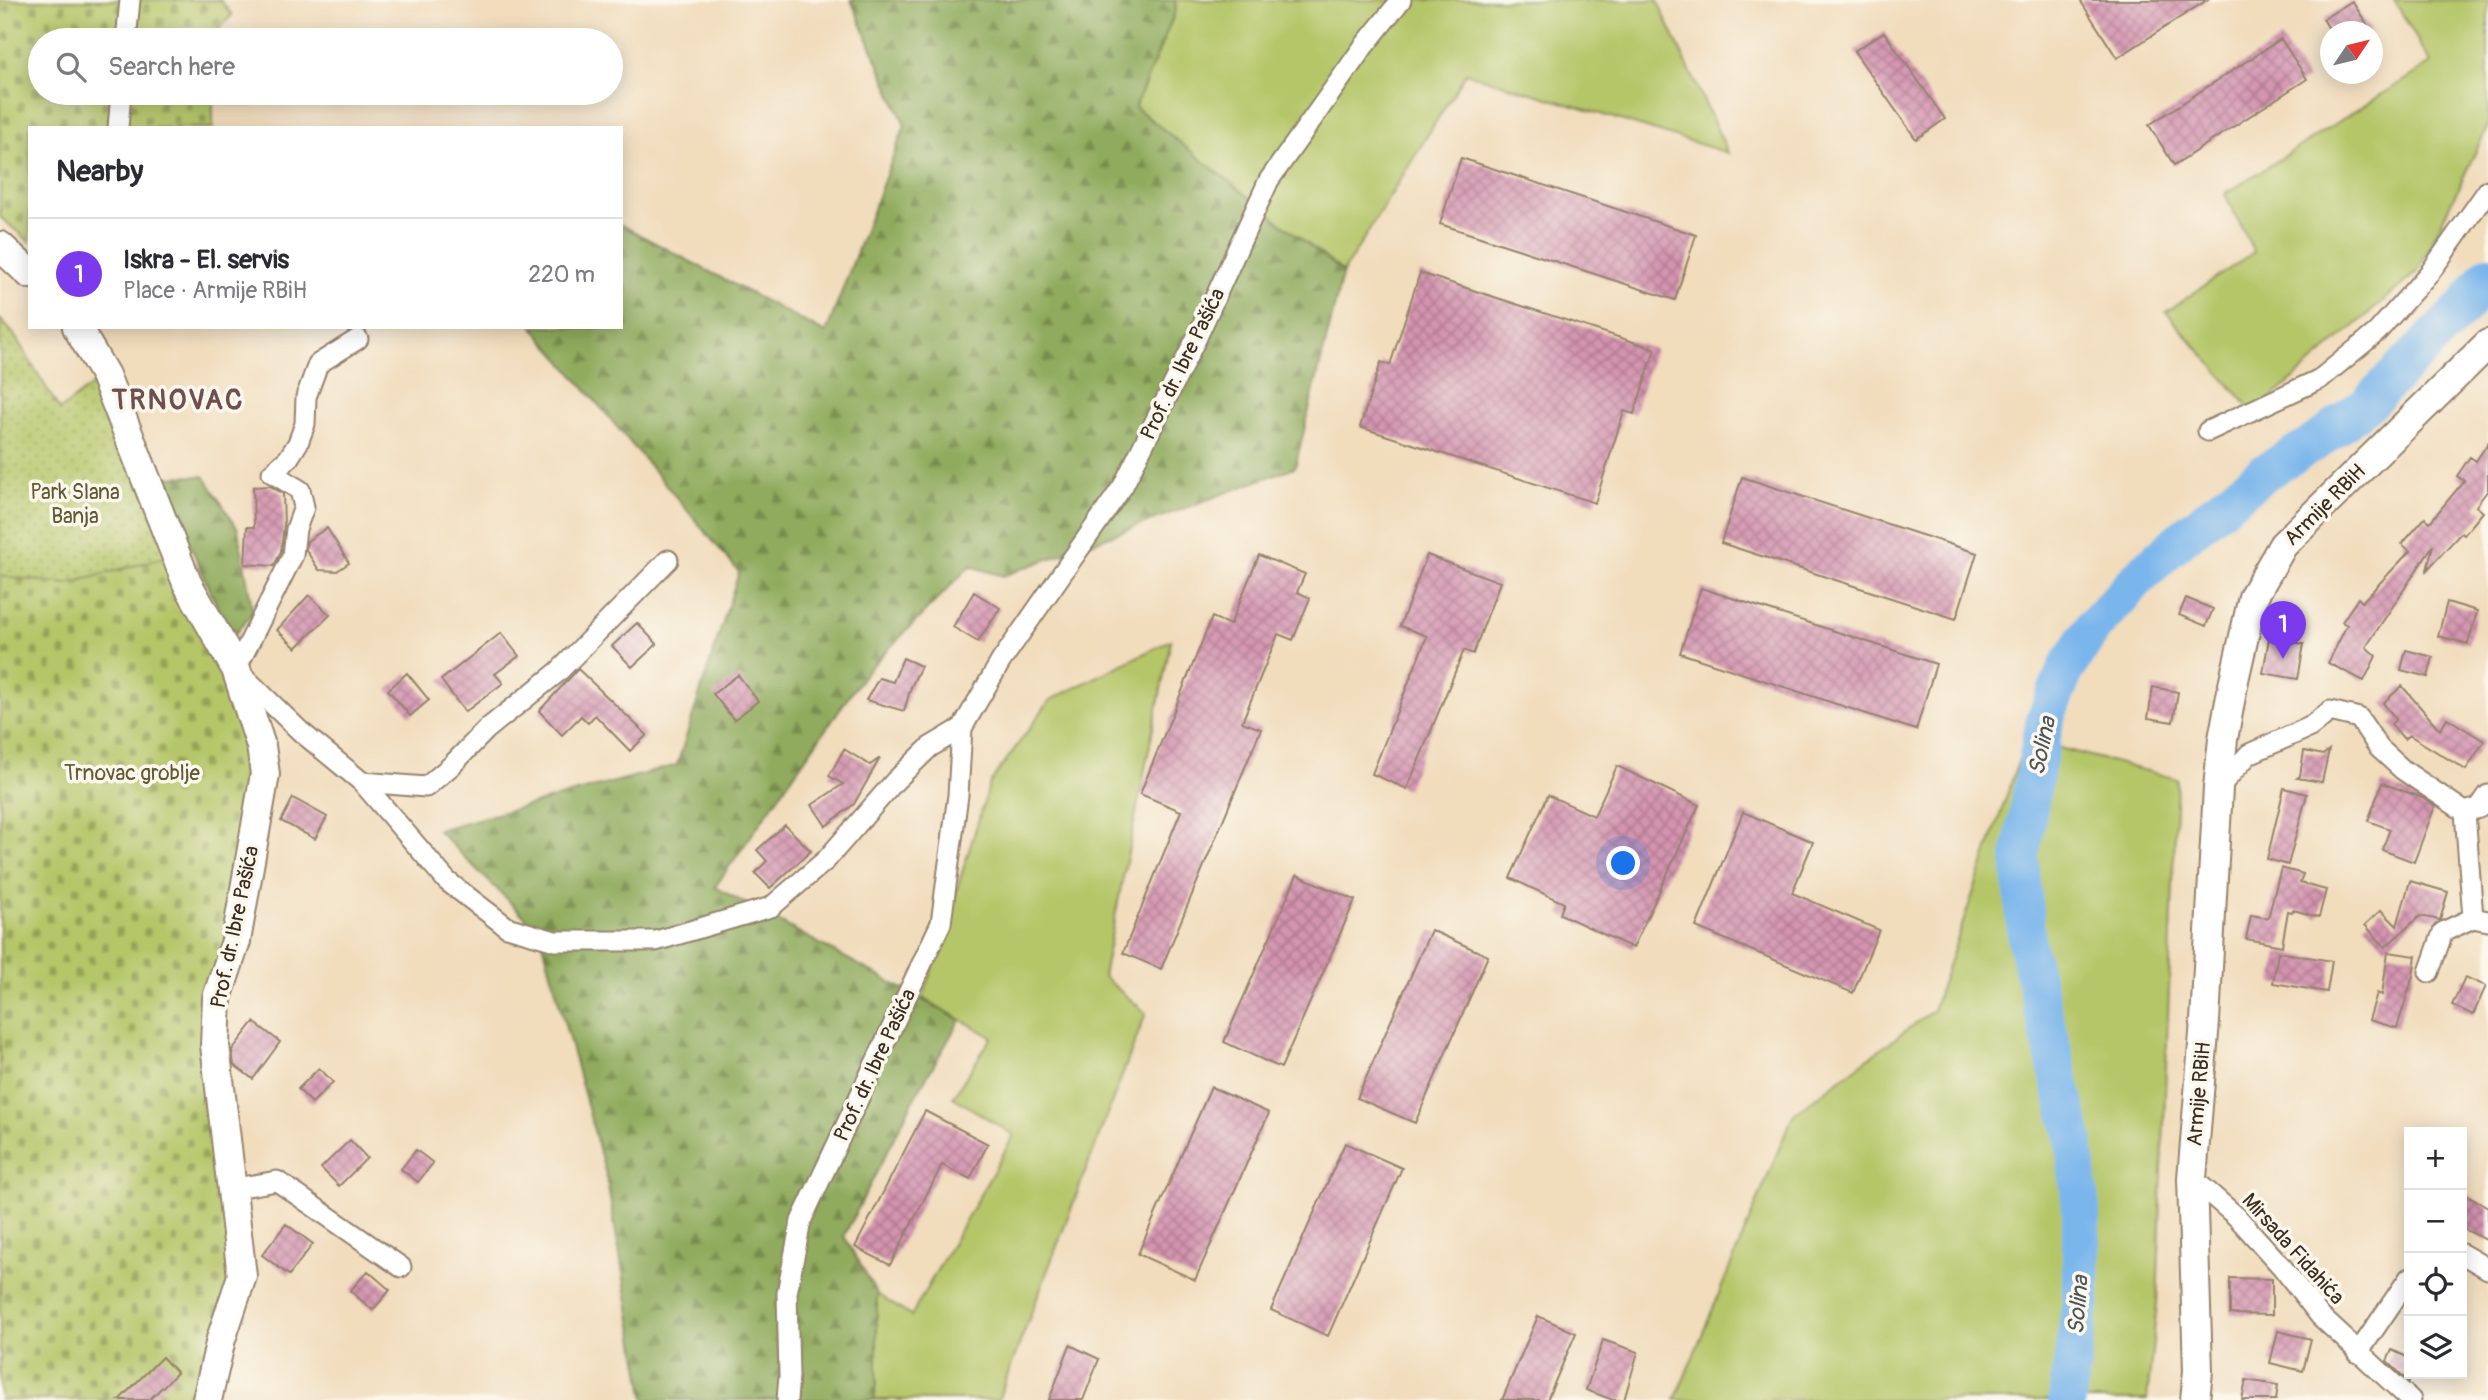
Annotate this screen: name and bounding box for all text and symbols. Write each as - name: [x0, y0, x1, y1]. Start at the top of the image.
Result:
- north arrow: [2320, 21, 2383, 84]
- search box: [28, 28, 623, 105]
- icon: search: [52, 48, 90, 86]
- text: Search here: [108, 51, 235, 83]
- text: Nearby: [56, 153, 143, 190]
- text: Iskra - El. servis: [123, 244, 289, 276]
- text: 1: [75, 260, 84, 289]
- text: 220 m: [528, 260, 595, 289]
- text: Place · Armije RBiH: [123, 276, 307, 305]
- street label: Prof. dr. Ibre Pašića: [1135, 284, 1231, 444]
- district label: TRNOVAC: [111, 383, 244, 418]
- street label: Armije RBiH: [2278, 458, 2372, 552]
- park label: Park Slana Banja: [30, 479, 120, 530]
- pin: 1: [2260, 601, 2306, 659]
- water label: Solina: [2022, 713, 2063, 778]
- park label: Trnovac groblje: [64, 760, 201, 787]
- street label: Prof. dr. Ibre Pašića: [205, 843, 265, 1011]
- your location: [1606, 846, 1640, 880]
- street label: Prof. dr. Ibre Pašića: [828, 984, 922, 1146]
- street label: Armije RBiH: [2181, 1041, 2217, 1147]
- map controls: [2404, 1127, 2467, 1379]
- button: +: [2404, 1127, 2467, 1190]
- street label: Mirsada Fidahića: [2236, 1188, 2350, 1310]
- button: −: [2404, 1190, 2467, 1253]
- button: locate: [2404, 1253, 2467, 1316]
- water label: Solina: [2061, 1273, 2095, 1336]
- button: layers: [2404, 1316, 2467, 1379]

